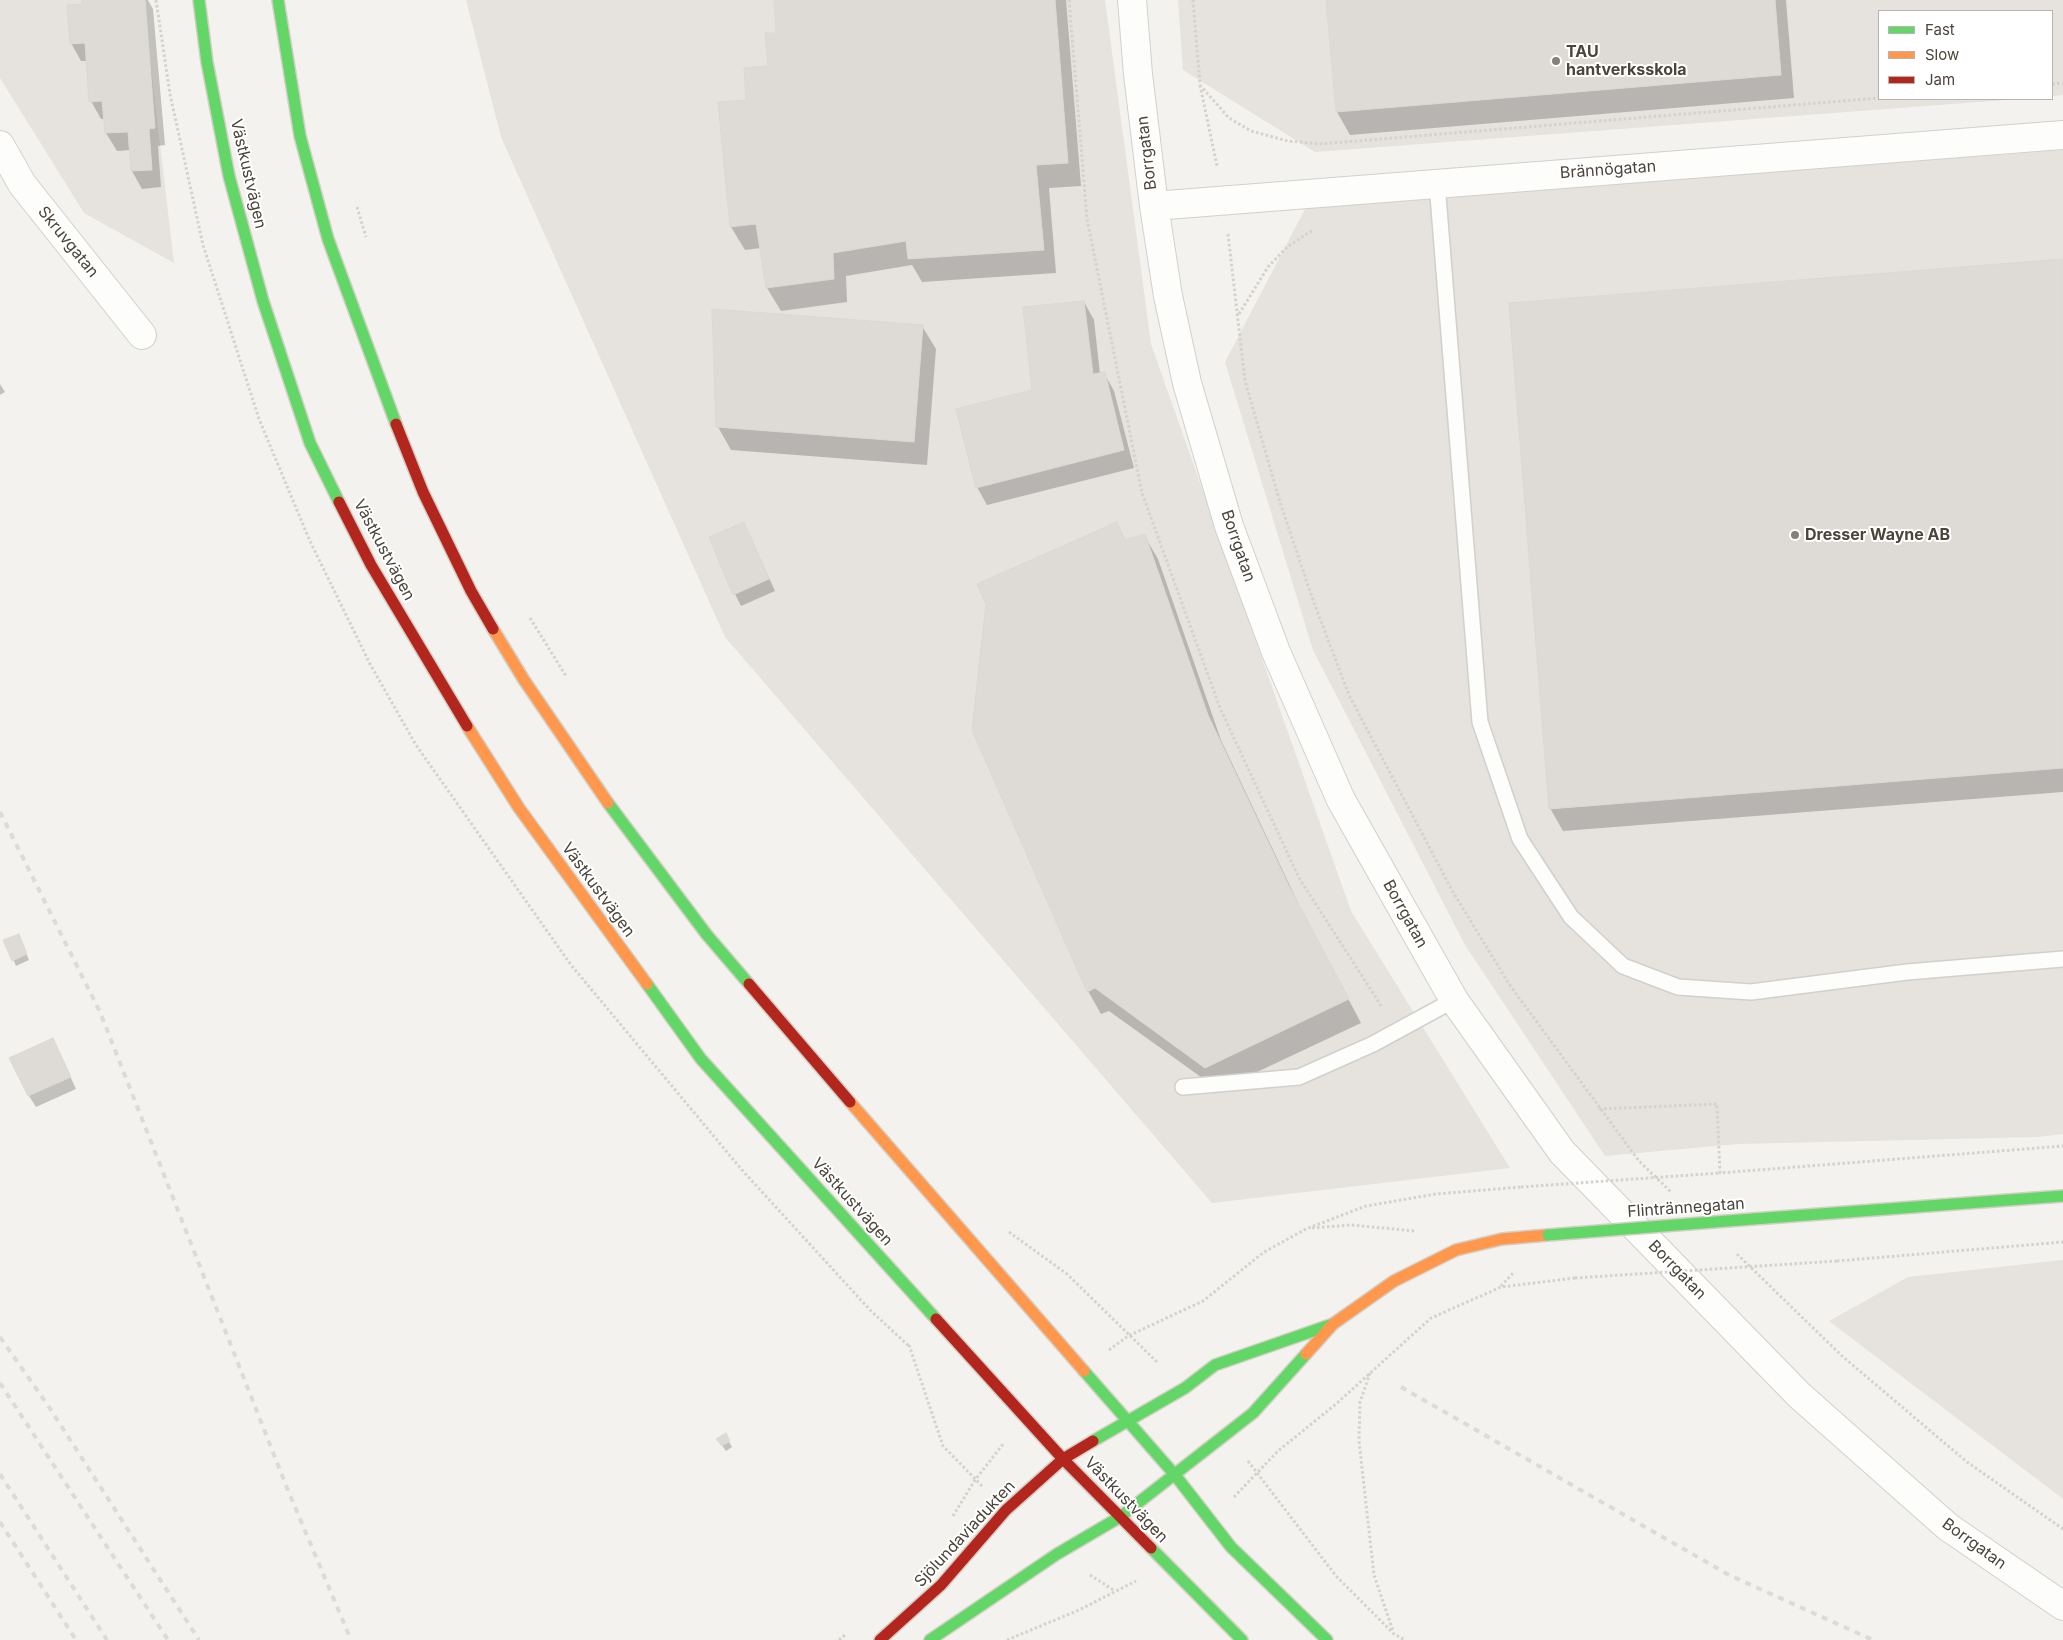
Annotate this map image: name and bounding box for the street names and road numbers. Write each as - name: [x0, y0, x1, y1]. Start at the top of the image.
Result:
- street label: Borrgatan: [1133, 115, 1161, 191]
- street label: Västkustvägen: [226, 117, 270, 231]
- street label: Brännögatan: [1559, 157, 1657, 183]
- street label: Skruvgatan: [34, 203, 102, 281]
- street label: Västkustvägen: [349, 496, 419, 604]
- street label: Borrgatan: [1217, 508, 1259, 584]
- street label: Västkustvägen: [557, 839, 639, 941]
- street label: Borrgatan: [1379, 877, 1431, 951]
- street label: Västkustvägen: [807, 1154, 897, 1250]
- street label: Flintrännegatan: [1627, 1194, 1745, 1222]
- street label: Borrgatan: [1644, 1236, 1710, 1304]
- street label: Västkustvägen: [1080, 1453, 1172, 1547]
- street label: Sjölundaviadukten: [911, 1477, 1019, 1591]
- street label: Borrgatan: [1938, 1514, 2010, 1574]

